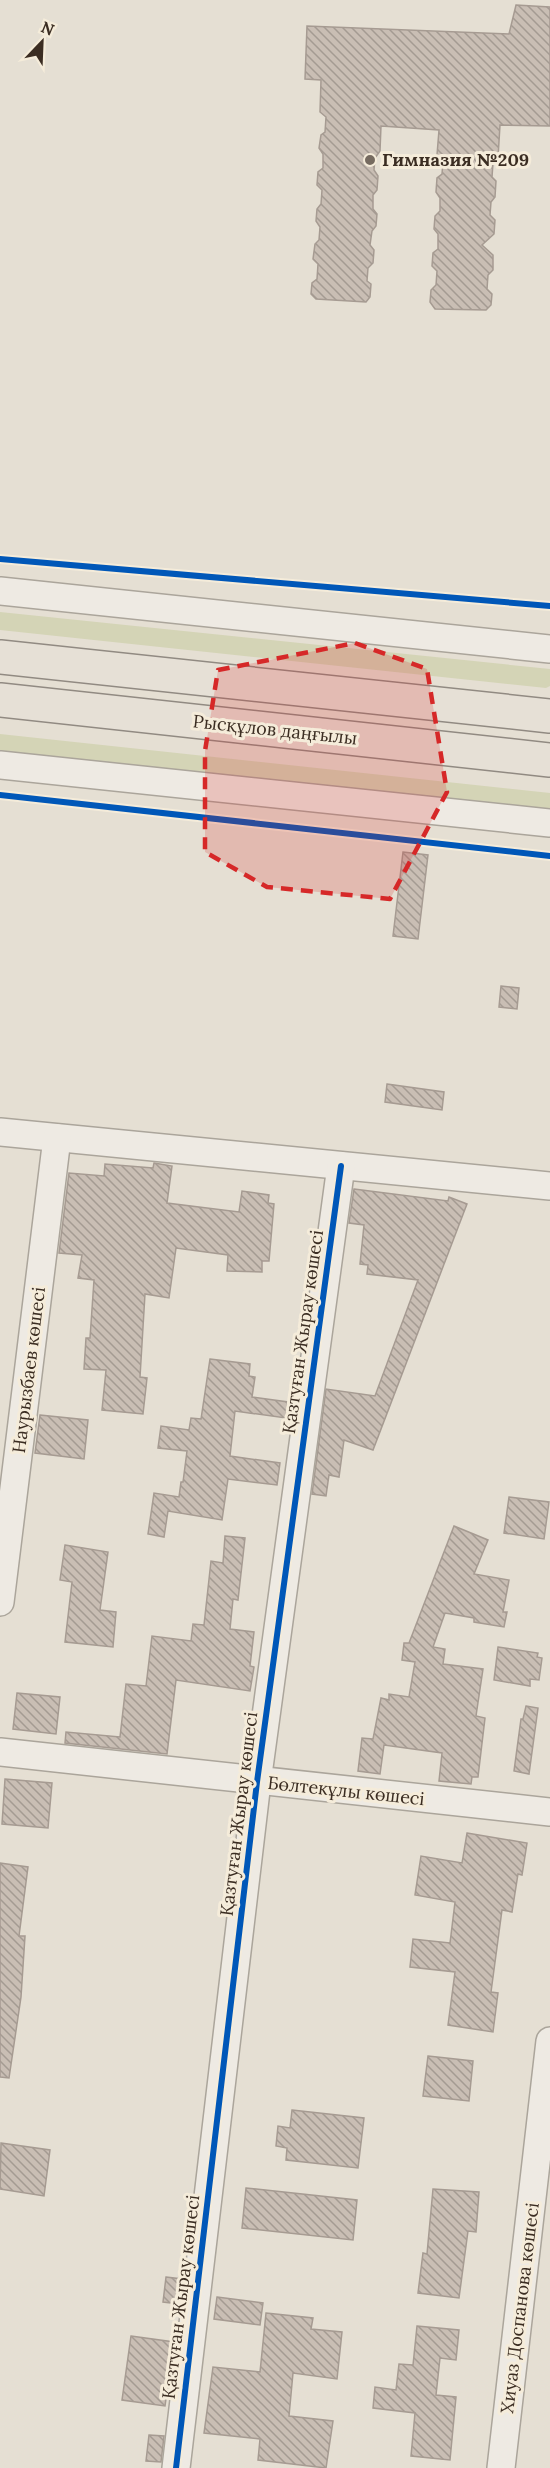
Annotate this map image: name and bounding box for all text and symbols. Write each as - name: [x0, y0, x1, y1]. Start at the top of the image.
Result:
- north arrow: [12, 12, 72, 72]
- text: N: [38, 17, 57, 40]
- place label: Гимназия №209: [382, 148, 529, 171]
- marker: Гимназия №209: [363, 153, 377, 167]
- street label: Рысқұлов даңғылы: [192, 709, 358, 750]
- street label: Қазтуған Жырау көшесі: [277, 1229, 328, 1435]
- street label: Наурызбаев көшесі: [7, 1286, 50, 1454]
- street label: Қазтуған Жырау көшесі: [215, 1711, 262, 1917]
- street label: Бөлтекұлы көшесі: [266, 1771, 426, 1810]
- street label: Қазтуған Жырау көшесі: [157, 2194, 204, 2400]
- street label: Хиуаз Доспанова көшесі: [495, 2201, 544, 2415]

